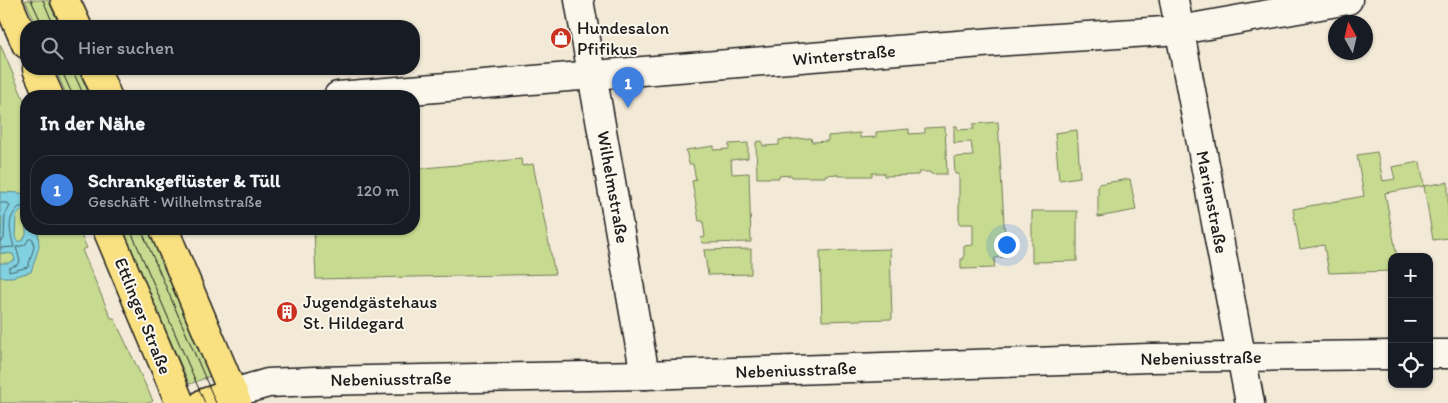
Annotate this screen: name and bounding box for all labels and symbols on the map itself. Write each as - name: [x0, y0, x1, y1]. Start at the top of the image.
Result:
- north arrow: [1328, 15, 1373, 60]
- place label: Hundesalon Pfifikus: [577, 17, 670, 60]
- shop icon: Hundesalon Pfifikus: [549, 26, 573, 50]
- street label: Winterstraße: [792, 40, 896, 70]
- pin: 1: [612, 67, 644, 108]
- street label: Wilhelmstraße: [592, 129, 634, 245]
- street label: Marienstraße: [1191, 149, 1233, 255]
- your location: [994, 232, 1020, 258]
- street label: Ettlinger Straße: [110, 254, 176, 378]
- place label: Jugendgästehaus St. Hildegard: [303, 291, 437, 334]
- building icon: Jugendgästehaus St. Hildegard: [275, 300, 299, 324]
- street label: Nebeniusstraße: [1140, 346, 1262, 370]
- street label: Nebeniusstraße: [735, 357, 857, 383]
- street label: Nebeniusstraße: [330, 367, 452, 391]

